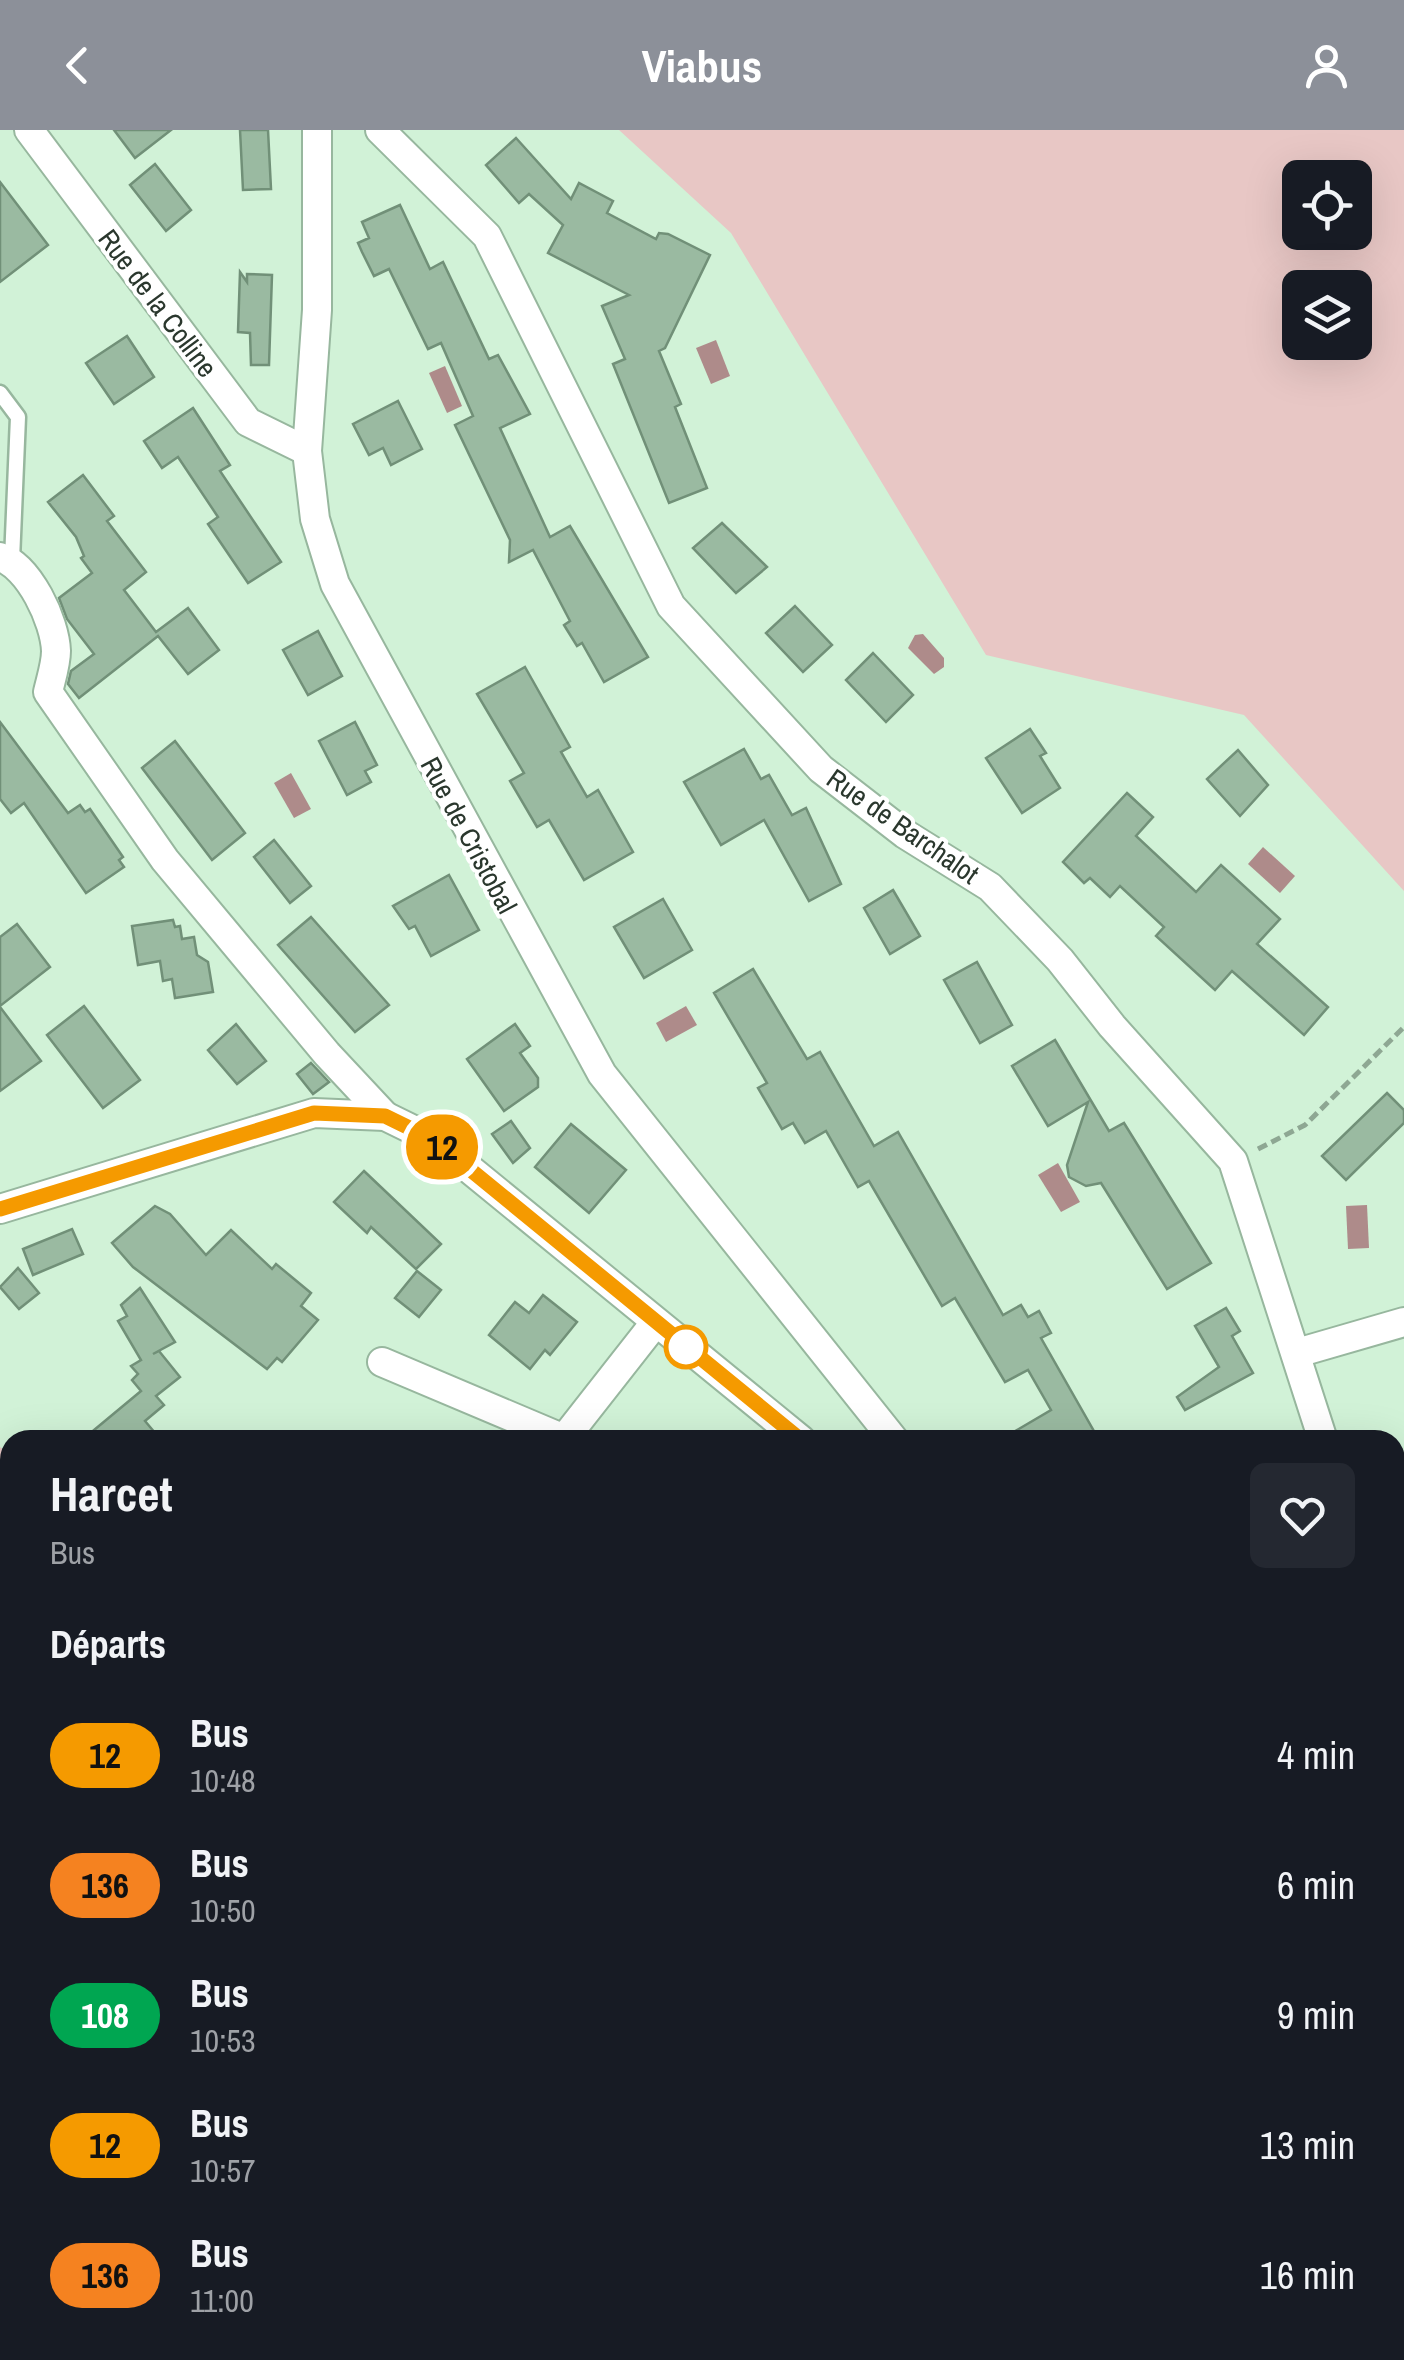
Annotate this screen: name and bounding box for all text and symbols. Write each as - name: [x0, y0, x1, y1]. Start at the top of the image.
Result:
- text: Viabus: [642, 35, 762, 96]
- icon: back: [50, 38, 105, 93]
- icon: person: [1299, 38, 1354, 93]
- map controls: [1282, 160, 1372, 360]
- button: locate: [1282, 160, 1372, 250]
- street label: Rue de la Colline: [90, 221, 226, 385]
- button: layers: [1282, 270, 1372, 360]
- street label: Rue de Cristobal: [412, 750, 526, 920]
- street label: Rue de Barchalot: [819, 760, 987, 892]
- line badge: 12: [397, 1114, 487, 1180]
- text: 12: [426, 1124, 458, 1171]
- unlabelled marker: [665, 1326, 707, 1368]
- text: Harcet: [50, 1461, 173, 1526]
- button: heart: [1250, 1463, 1355, 1568]
- text: Bus: [50, 1531, 95, 1574]
- text: Départs: [50, 1619, 166, 1670]
- text: Bus: [190, 1708, 249, 1759]
- text: 4 min: [1277, 1730, 1355, 1781]
- text: 12: [89, 1732, 121, 1779]
- text: 10:48: [190, 1759, 256, 1802]
- text: Bus: [190, 1838, 249, 1889]
- text: 6 min: [1277, 1860, 1355, 1911]
- text: 136: [81, 1862, 129, 1909]
- text: 10:50: [190, 1889, 256, 1932]
- text: Bus: [190, 1968, 249, 2019]
- text: 9 min: [1277, 1990, 1355, 2041]
- text: 108: [81, 1992, 129, 2039]
- text: 10:53: [190, 2019, 256, 2062]
- text: Bus: [190, 2098, 249, 2149]
- text: 13 min: [1260, 2120, 1355, 2171]
- text: 12: [89, 2122, 121, 2169]
- text: 10:57: [190, 2149, 256, 2192]
- text: Bus: [190, 2228, 249, 2279]
- text: 16 min: [1260, 2250, 1355, 2301]
- text: 136: [81, 2252, 129, 2299]
- text: 11:00: [190, 2279, 254, 2322]

